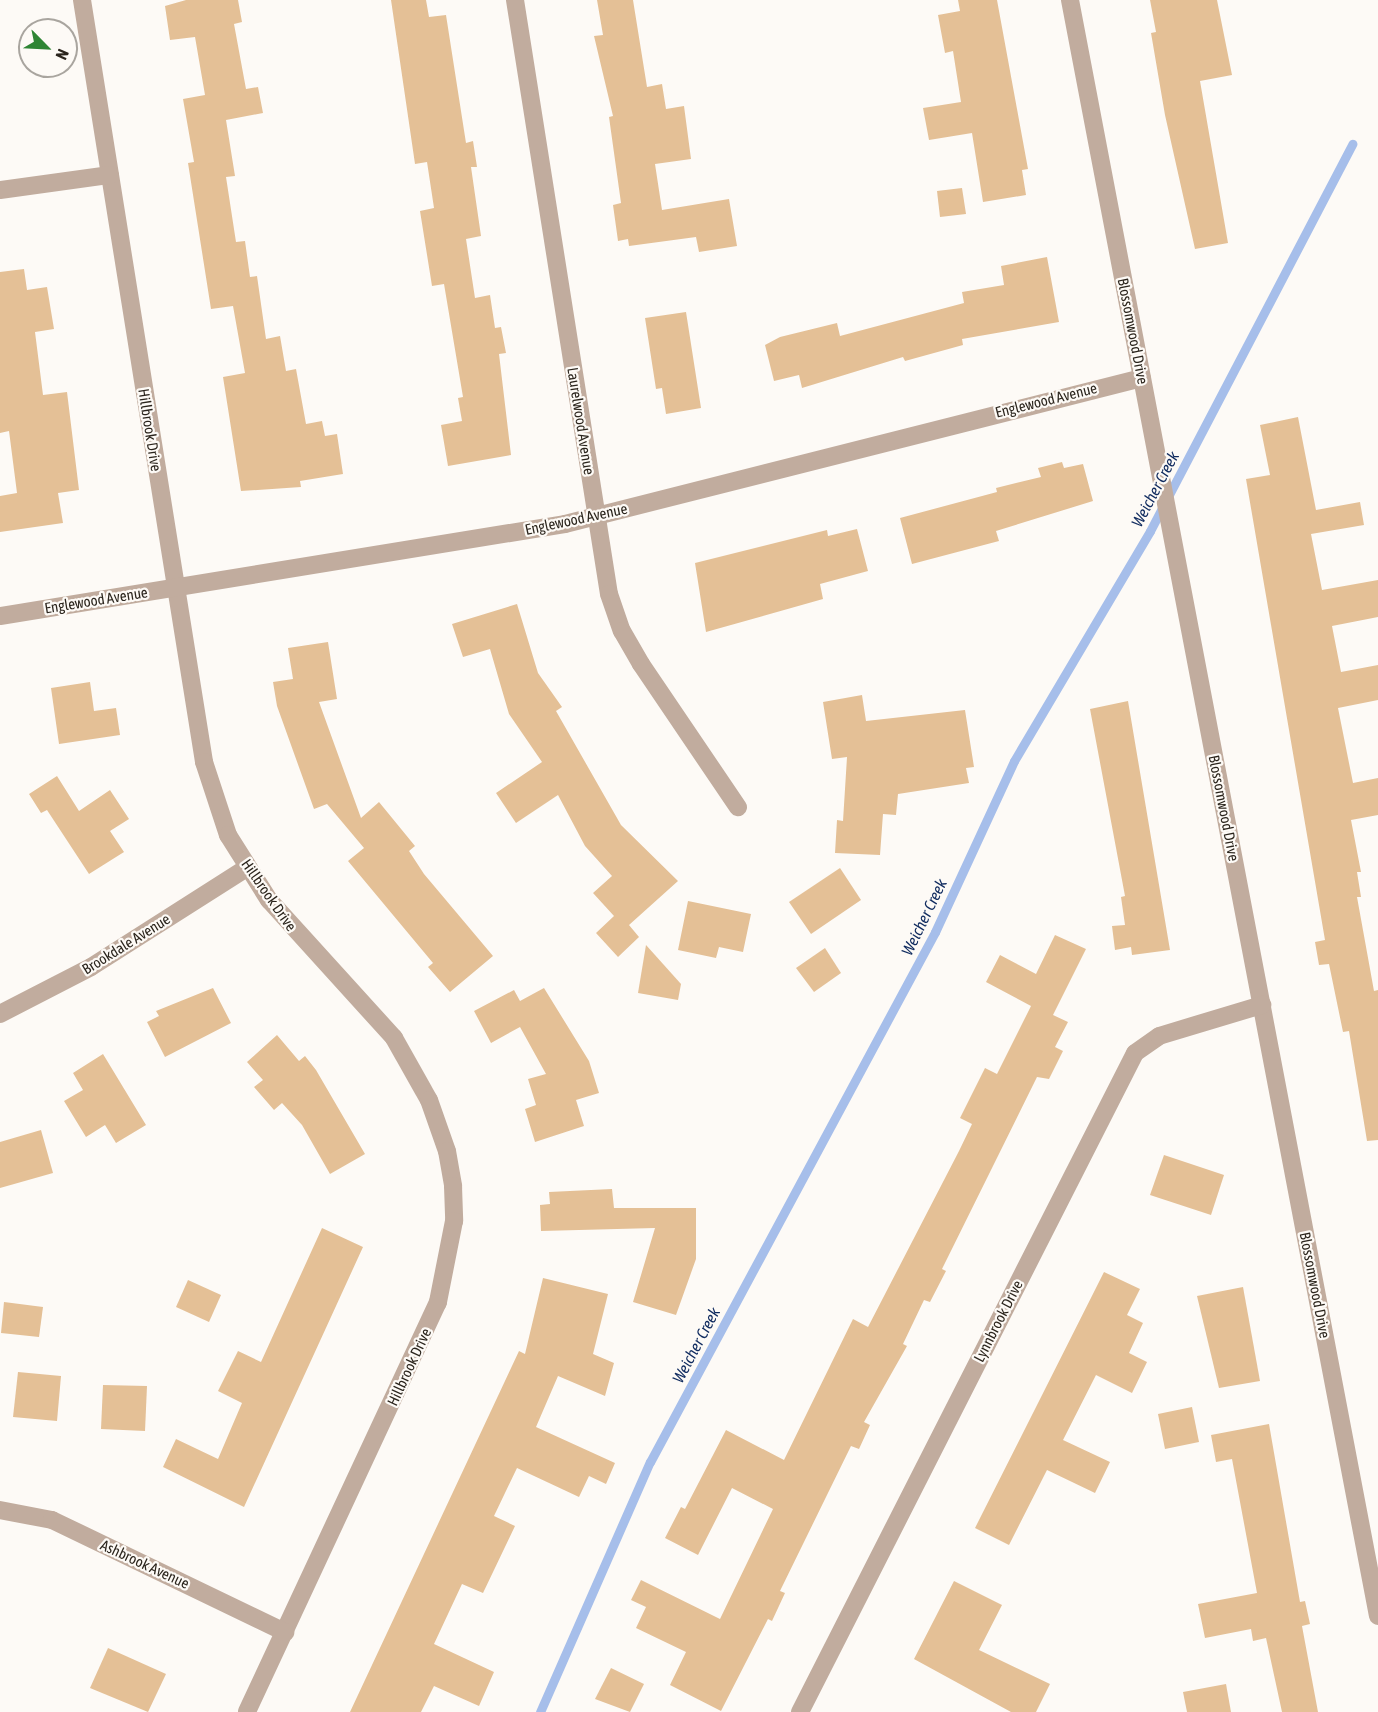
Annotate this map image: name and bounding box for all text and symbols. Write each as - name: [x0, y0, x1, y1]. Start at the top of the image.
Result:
- north arrow: [18, 18, 78, 78]
- text: N: [52, 47, 73, 62]
- street label: Blossomwood Drive: [1114, 276, 1152, 386]
- street label: Laurelwood Avenue: [564, 366, 598, 476]
- street label: Englewood Avenue: [993, 379, 1099, 421]
- street label: Hillbrook Drive: [135, 387, 165, 473]
- water label: Weicher Creek: [1127, 448, 1183, 530]
- street label: Englewood Avenue: [523, 499, 629, 539]
- street label: Englewood Avenue: [43, 583, 149, 617]
- street label: Blossomwood Drive: [1205, 753, 1243, 863]
- street label: Hillbrook Drive: [238, 856, 300, 934]
- water label: Weicher Creek: [897, 876, 951, 958]
- street label: Brookdale Avenue: [79, 910, 173, 978]
- street label: Blossomwood Drive: [1296, 1230, 1334, 1340]
- street label: Lynnbrook Drive: [970, 1277, 1026, 1365]
- water label: Weicher Creek: [668, 1304, 724, 1386]
- street label: Hillbrook Drive: [383, 1325, 435, 1409]
- street label: Ashbrook Avenue: [98, 1536, 192, 1592]

